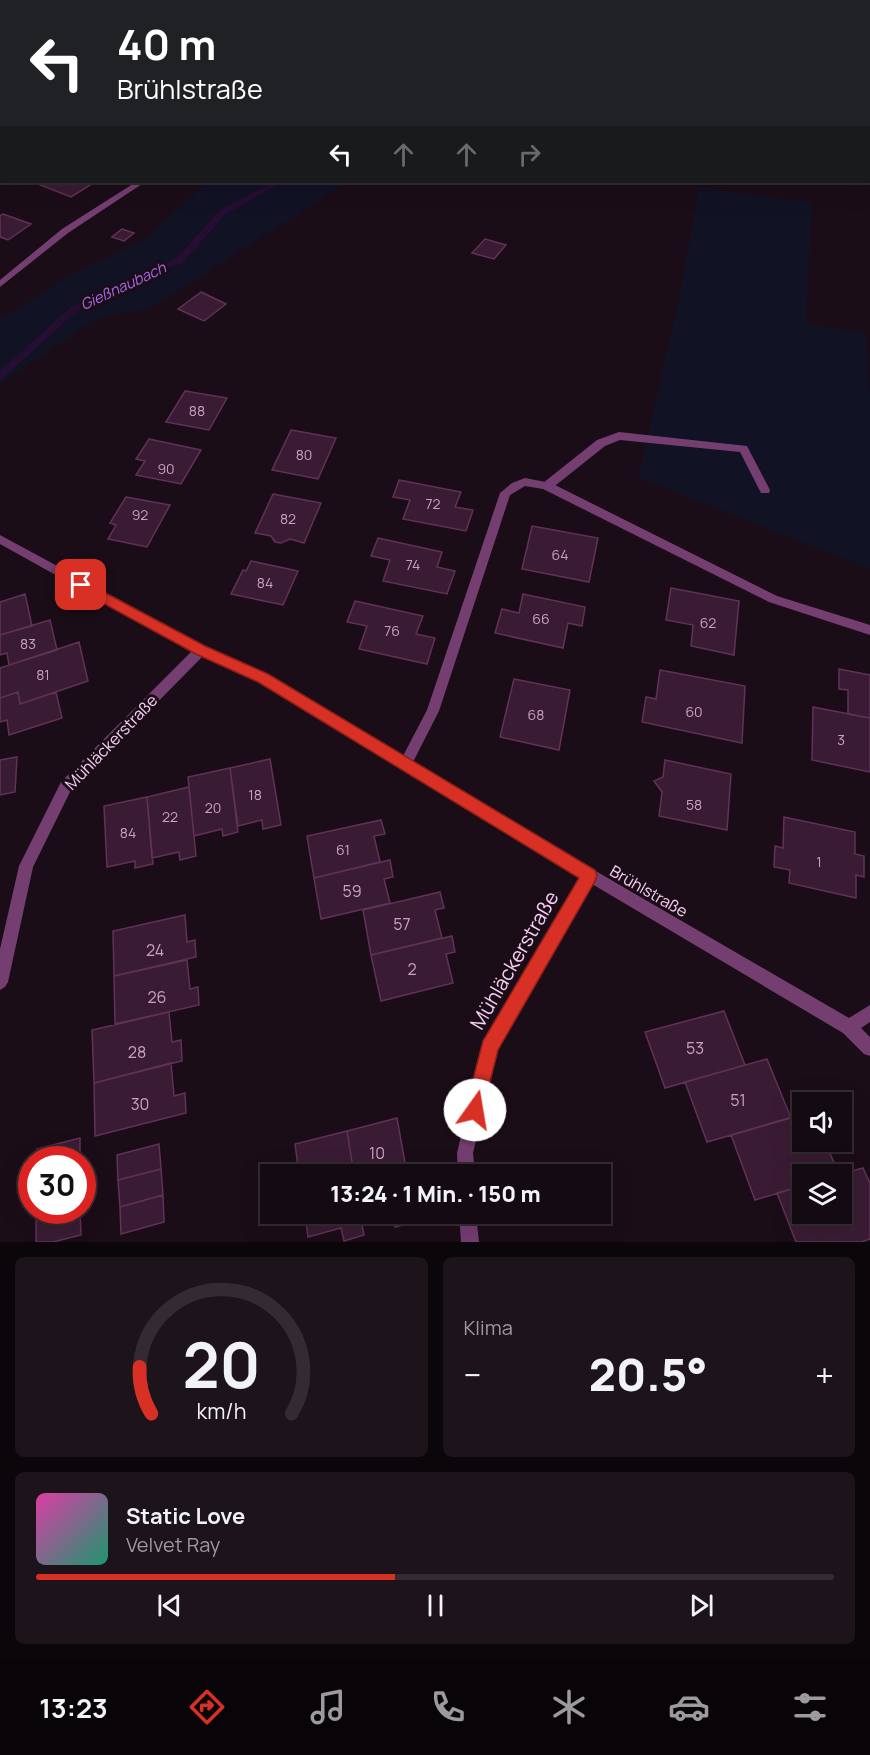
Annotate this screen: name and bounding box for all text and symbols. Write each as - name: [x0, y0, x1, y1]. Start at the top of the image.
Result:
- text: 40 m: [117, 15, 216, 73]
- icon: left: [18, 24, 96, 102]
- text: Brühlstraße: [117, 70, 263, 107]
- icon: left: [324, 138, 357, 171]
- icon: ahead: [387, 138, 420, 171]
- icon: ahead: [450, 138, 483, 171]
- icon: right: [513, 138, 546, 171]
- water label: Gießnaubach: [77, 256, 170, 315]
- house number: 88: [189, 401, 205, 420]
- house number: 80: [296, 445, 312, 464]
- house number: 90: [157, 459, 175, 478]
- house number: 72: [425, 494, 441, 513]
- house number: 92: [132, 505, 148, 524]
- house number: 82: [280, 509, 296, 528]
- house number: 64: [552, 545, 568, 564]
- house number: 74: [406, 555, 420, 574]
- pin: [55, 559, 106, 610]
- icon: arrive: [64, 568, 97, 601]
- house number: 84: [257, 573, 273, 592]
- house number: 66: [532, 609, 550, 628]
- house number: 62: [700, 613, 716, 632]
- house number: 76: [384, 621, 400, 640]
- house number: 83: [20, 634, 36, 653]
- house number: 81: [36, 665, 50, 684]
- street label: Mühläckerstraße: [60, 690, 162, 794]
- house number: 60: [685, 702, 703, 721]
- house number: 68: [528, 705, 544, 724]
- house number: 3: [837, 730, 845, 749]
- house number: 18: [248, 785, 262, 804]
- house number: 58: [686, 795, 702, 814]
- house number: 20: [205, 798, 221, 817]
- house number: 22: [162, 807, 178, 826]
- house number: 84: [120, 823, 136, 842]
- house number: 61: [336, 840, 350, 859]
- house number: 1: [816, 852, 822, 871]
- street label: Brühlstraße: [606, 860, 692, 922]
- house number: 59: [342, 880, 362, 902]
- street label: Mühläckerstraße: [463, 886, 565, 1034]
- house number: 57: [393, 913, 411, 935]
- house number: 24: [146, 939, 164, 961]
- house number: 2: [407, 958, 417, 980]
- house number: 26: [147, 986, 167, 1008]
- house number: 53: [686, 1037, 704, 1059]
- house number: 28: [128, 1041, 146, 1063]
- position arrow: [443, 1078, 507, 1142]
- house number: 51: [730, 1089, 746, 1111]
- map controls: [792, 1092, 852, 1224]
- button: sound: [792, 1092, 852, 1152]
- house number: 30: [131, 1093, 149, 1115]
- house number: 10: [369, 1142, 385, 1164]
- speed limit sign: 30: [18, 1146, 96, 1224]
- button: layers: [792, 1164, 852, 1224]
- text: 13:24 · 1 Min. · 150 m: [330, 1179, 541, 1209]
- text: Klima: [464, 1314, 513, 1341]
- text: 20: [182, 1321, 260, 1407]
- text: 20.5°: [589, 1343, 707, 1405]
- text: −: [464, 1352, 481, 1397]
- text: +: [815, 1352, 834, 1397]
- text: km/h: [196, 1396, 246, 1425]
- text: Static Love: [126, 1501, 245, 1531]
- text: Velvet Ray: [126, 1531, 220, 1558]
- icon: previous: [153, 1589, 186, 1622]
- icon: pause: [419, 1589, 452, 1622]
- icon: next: [685, 1589, 718, 1622]
- icon: directions: [186, 1686, 228, 1728]
- icon: music: [307, 1686, 349, 1728]
- icon: phone: [427, 1686, 469, 1728]
- icon: climate: [548, 1686, 590, 1728]
- icon: car: [668, 1686, 710, 1728]
- icon: filters: [789, 1686, 831, 1728]
- text: 13:23: [39, 1689, 108, 1726]

